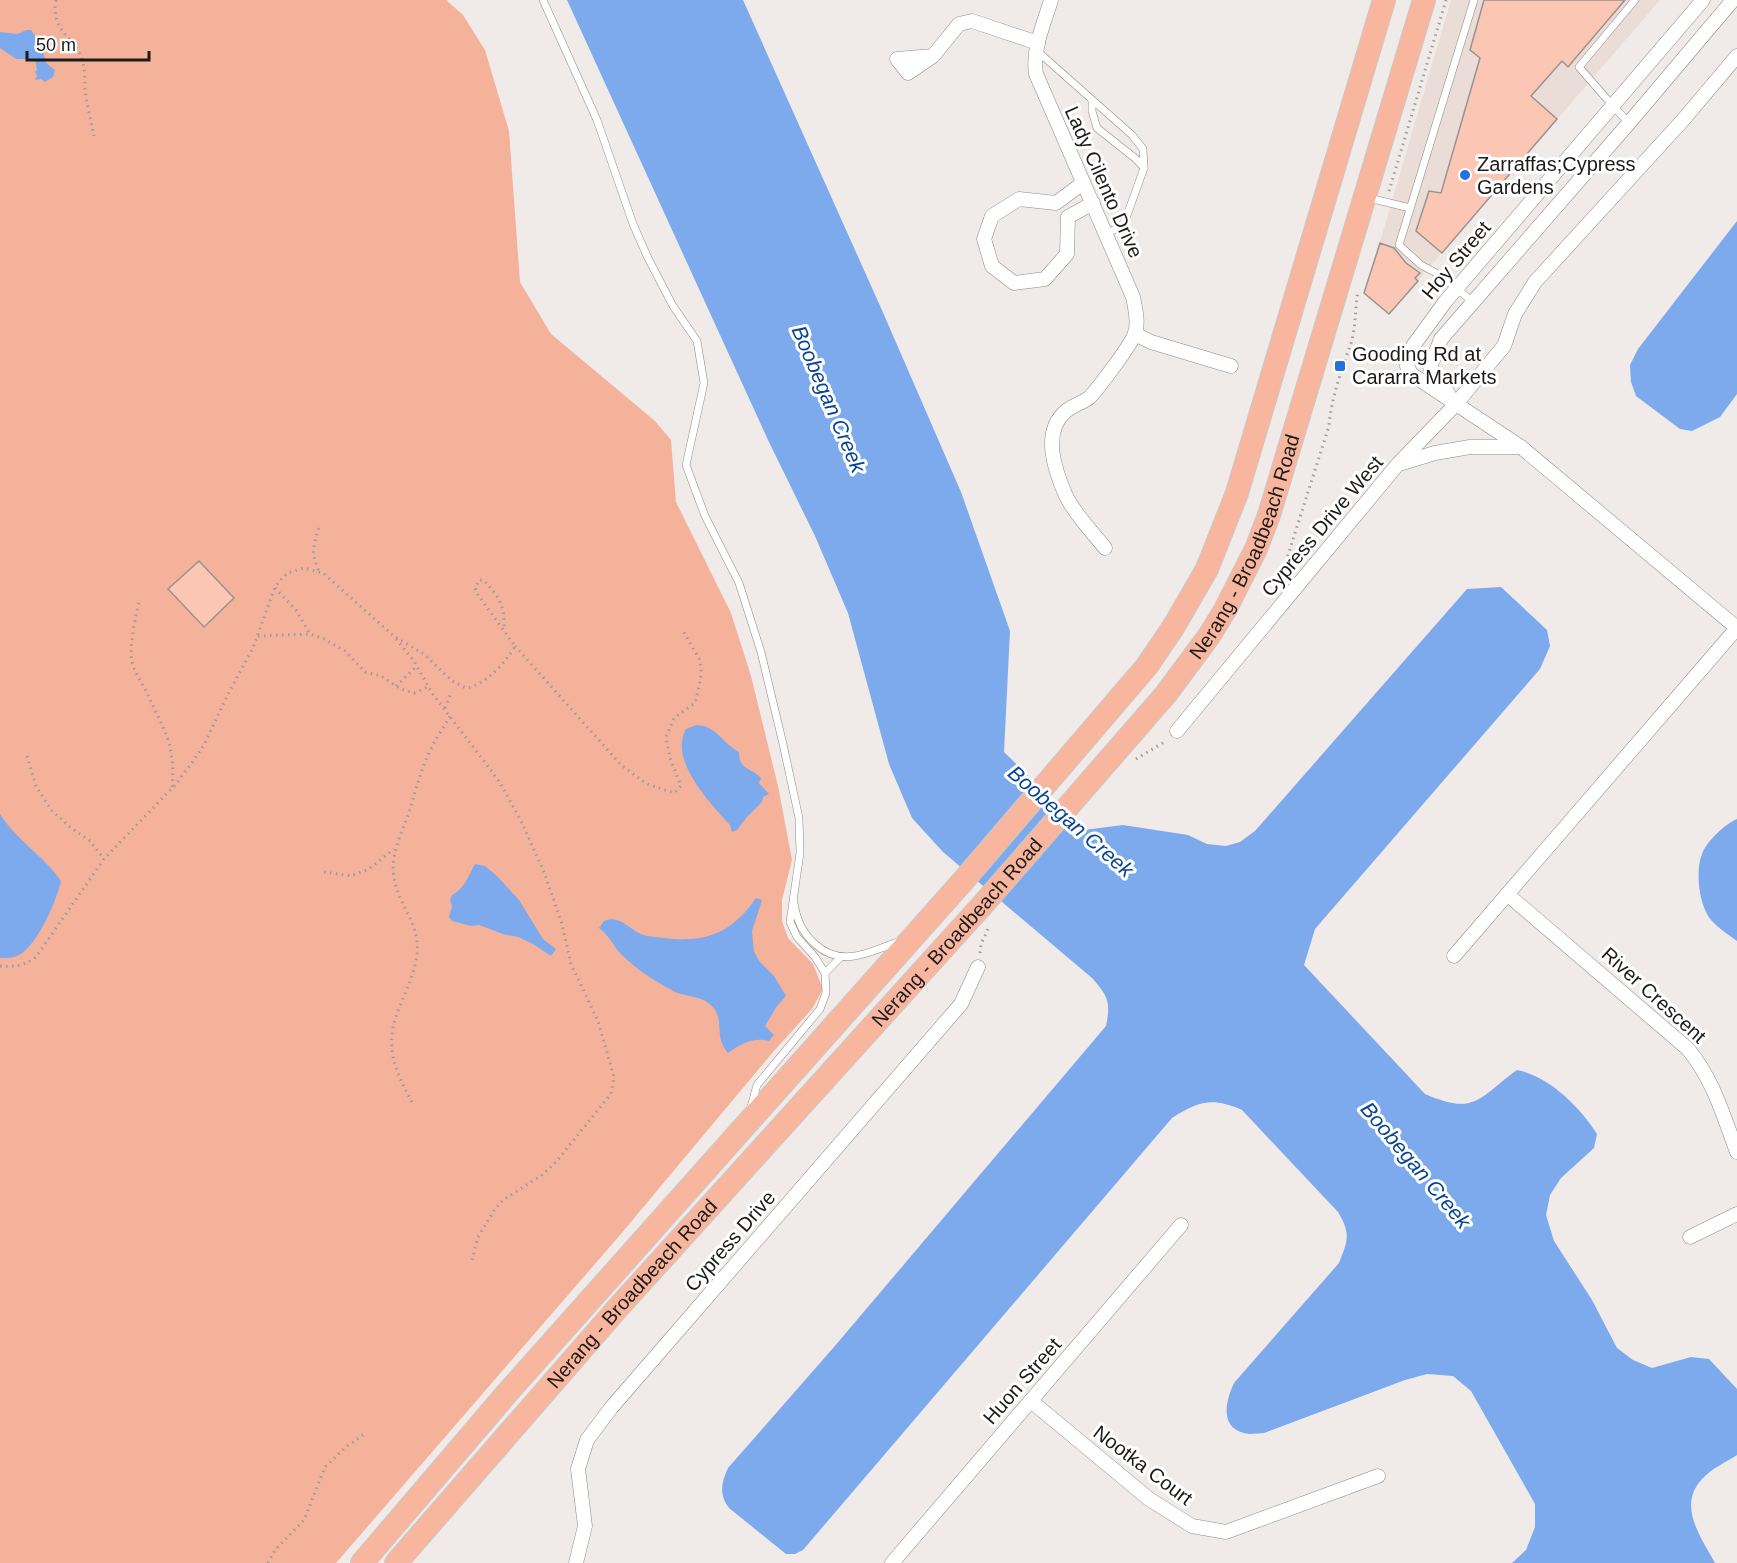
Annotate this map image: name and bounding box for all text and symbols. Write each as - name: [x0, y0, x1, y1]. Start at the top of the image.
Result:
- scale bar: [27, 24, 148, 62]
- text: 50 m: [36, 35, 76, 55]
- street label: Lady Cilento Drive: [1061, 103, 1147, 261]
- place label: Zarraffas;Cypress Gardens: [1477, 153, 1636, 198]
- marker: Zarraffas;Cypress Gardens: [1458, 168, 1472, 182]
- street label: Hoy Street: [1417, 216, 1495, 303]
- water label: Boobegan Creek: [788, 322, 871, 477]
- place label: Gooding Rd at Cararra Markets: [1352, 343, 1496, 388]
- marker: Gooding Rd at Cararra Markets: [1333, 359, 1347, 373]
- street label: Nerang - Broadbeach Road: [1185, 432, 1304, 663]
- street label: Cypress Drive West: [1257, 451, 1387, 601]
- water label: Boobegan Creek: [1004, 761, 1139, 882]
- street label: Nerang - Broadbeach Road: [867, 834, 1047, 1031]
- street label: River Crescent: [1597, 943, 1711, 1048]
- water label: Boobegan Creek: [1357, 1097, 1476, 1234]
- street label: Cypress Drive: [681, 1186, 779, 1296]
- street label: Nerang - Broadbeach Road: [542, 1195, 721, 1392]
- street label: Huon Street: [979, 1333, 1066, 1428]
- street label: Nootka Court: [1089, 1421, 1197, 1510]

